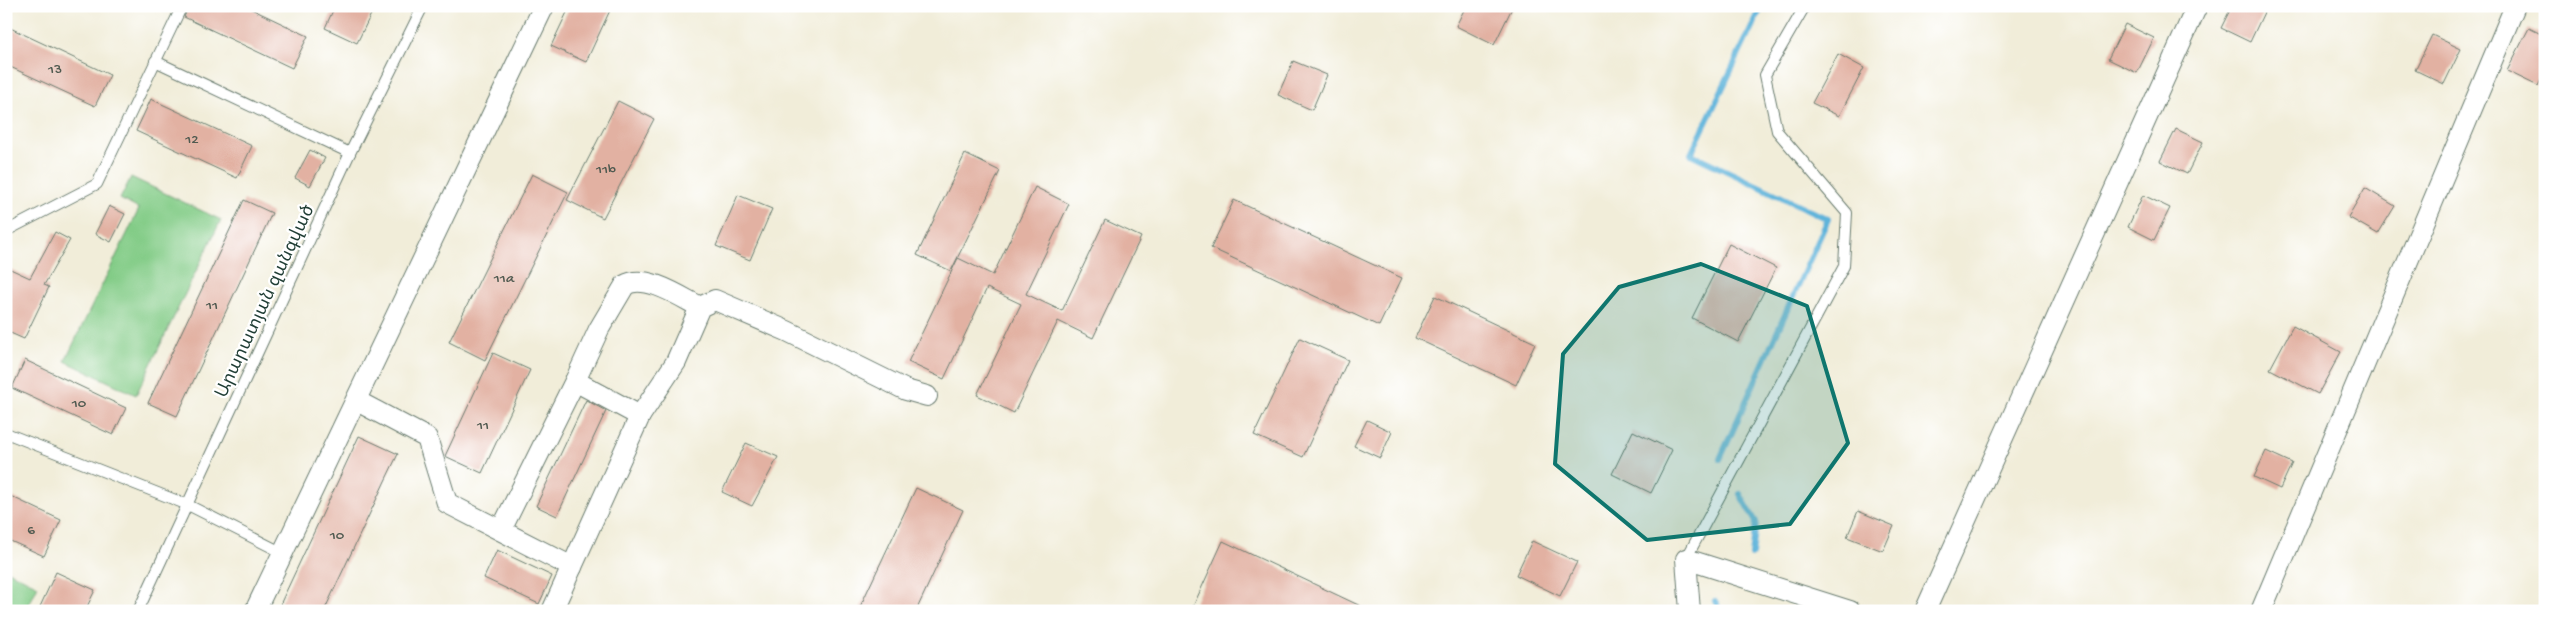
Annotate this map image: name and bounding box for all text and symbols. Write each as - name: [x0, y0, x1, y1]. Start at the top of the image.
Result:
- house number: 13: [47, 61, 62, 79]
- house number: 12: [184, 131, 199, 149]
- house number: 11b: [595, 161, 616, 179]
- street label: Արարատյան զանգված: [212, 202, 320, 402]
- house number: 11a: [493, 270, 515, 288]
- house number: 11: [205, 297, 218, 315]
- house number: 10: [71, 395, 87, 413]
- house number: 11: [476, 417, 489, 435]
- house number: 6: [27, 522, 35, 540]
- house number: 10: [329, 527, 345, 545]

